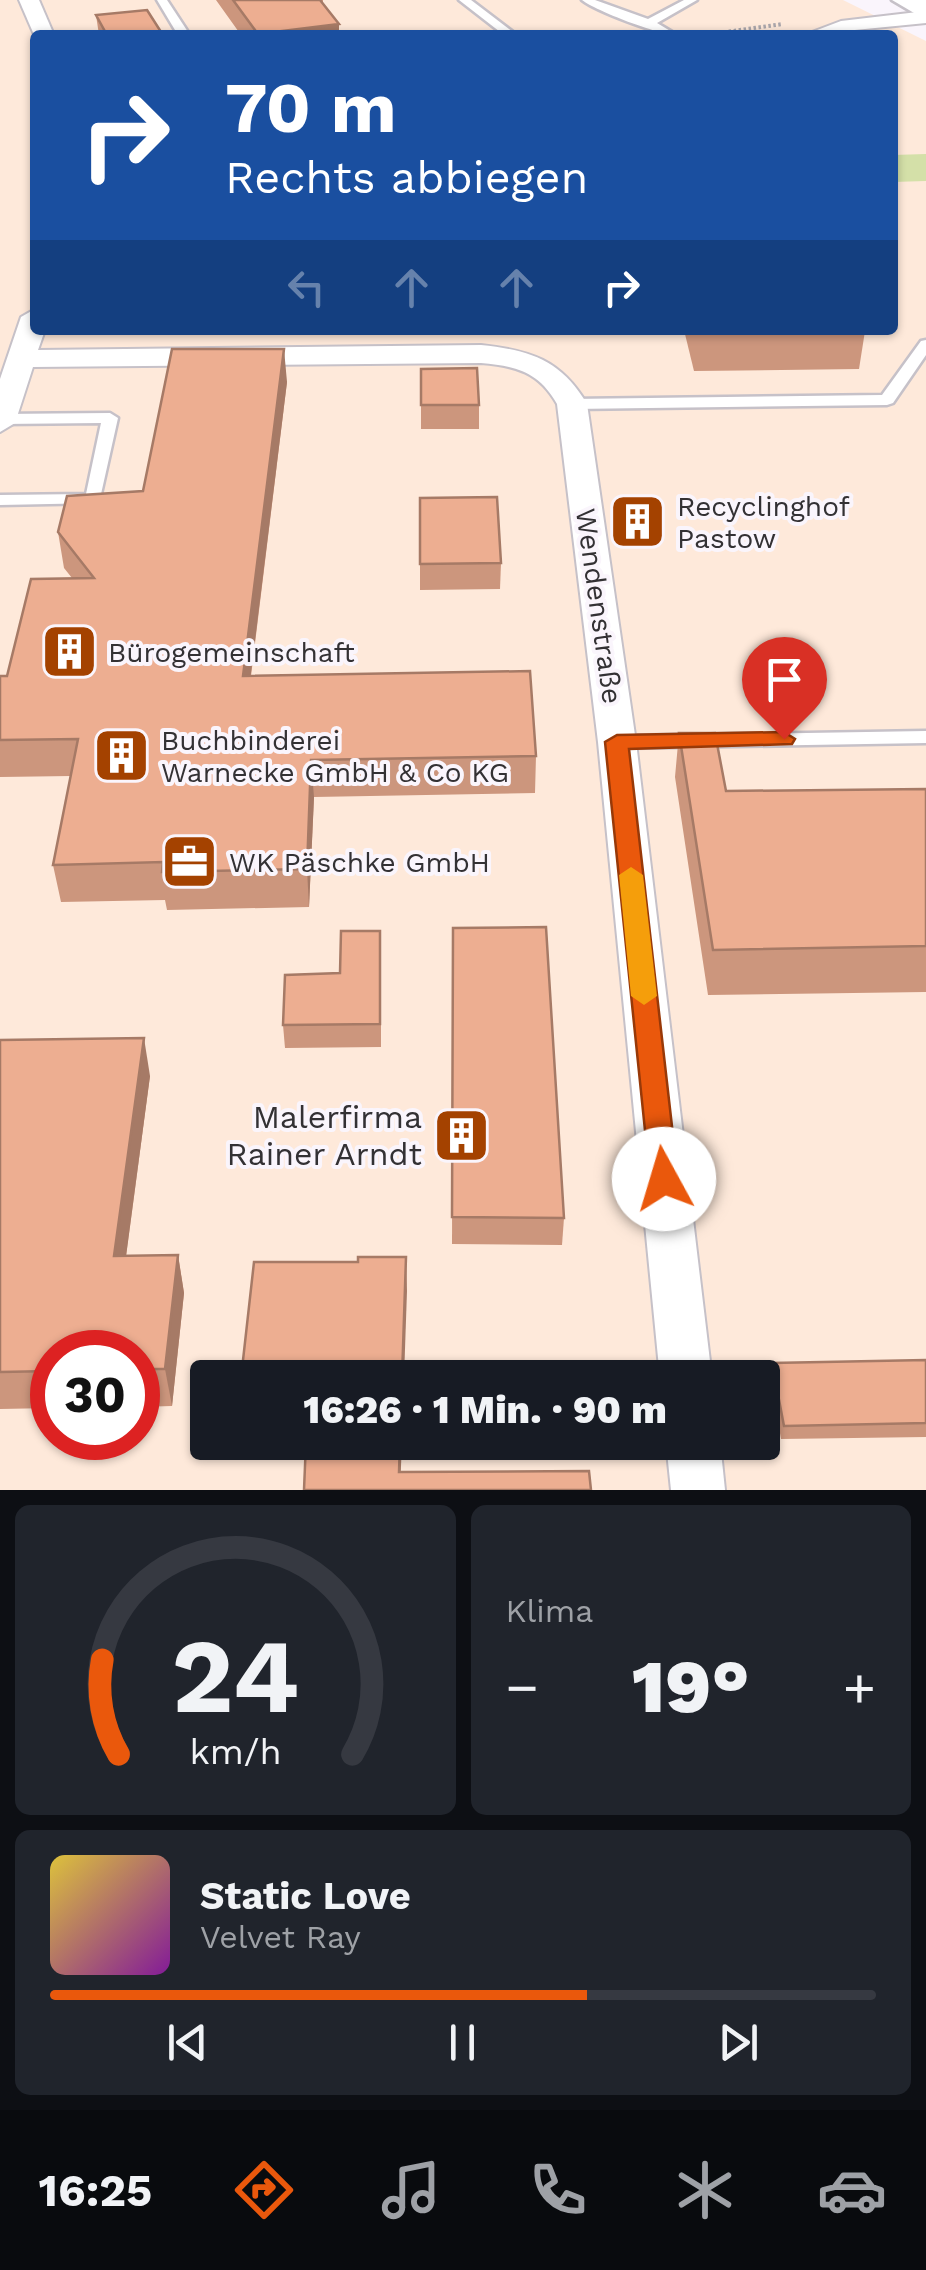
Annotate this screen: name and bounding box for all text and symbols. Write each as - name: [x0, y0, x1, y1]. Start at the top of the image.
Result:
- text: 70 m: [225, 67, 397, 149]
- icon: right: [60, 70, 190, 200]
- text: Rechts abbiegen: [225, 151, 588, 204]
- icon: left: [279, 260, 334, 315]
- icon: ahead: [384, 260, 439, 315]
- icon: ahead: [489, 260, 544, 315]
- icon: right: [594, 260, 649, 315]
- place label: Recyclinghof Pastow: [677, 490, 850, 555]
- building icon: Recyclinghof Pastow: [608, 492, 668, 552]
- street label: Wendenstraße: [569, 506, 629, 706]
- building icon: Bürogemeinschaft: [39, 622, 99, 682]
- place label: Bürogemeinschaft: [108, 636, 355, 669]
- pin: [742, 637, 827, 740]
- icon: arrive: [757, 652, 812, 707]
- place label: Buchbinderei Warnecke GmbH & Co KG: [161, 724, 509, 789]
- building icon: Buchbinderei Warnecke GmbH & Co KG: [92, 726, 152, 786]
- office icon: WK Päschke GmbH: [160, 832, 220, 892]
- place label: WK Päschke GmbH: [229, 846, 490, 879]
- place label: Malerfirma Rainer Arndt: [226, 1098, 422, 1173]
- building icon: Malerfirma Rainer Arndt: [431, 1105, 491, 1165]
- position arrow: [612, 1127, 716, 1231]
- speed limit sign: 30: [30, 1330, 160, 1460]
- text: 16:26 · 1 Min. · 90 m: [303, 1388, 667, 1432]
- text: Klima: [506, 1592, 593, 1630]
- text: 24: [171, 1615, 299, 1737]
- text: 19°: [632, 1642, 750, 1730]
- text: −: [506, 1655, 539, 1719]
- text: +: [843, 1655, 876, 1719]
- text: km/h: [189, 1731, 281, 1773]
- text: Static Love: [200, 1874, 411, 1918]
- text: Velvet Ray: [200, 1918, 361, 1956]
- icon: previous: [160, 2015, 215, 2070]
- icon: pause: [435, 2015, 490, 2070]
- icon: next: [711, 2015, 766, 2070]
- icon: directions: [229, 2155, 299, 2225]
- icon: music: [376, 2155, 446, 2225]
- icon: phone: [523, 2155, 593, 2225]
- icon: climate: [670, 2155, 740, 2225]
- icon: car: [817, 2155, 887, 2225]
- text: 16:25: [39, 2164, 152, 2217]

